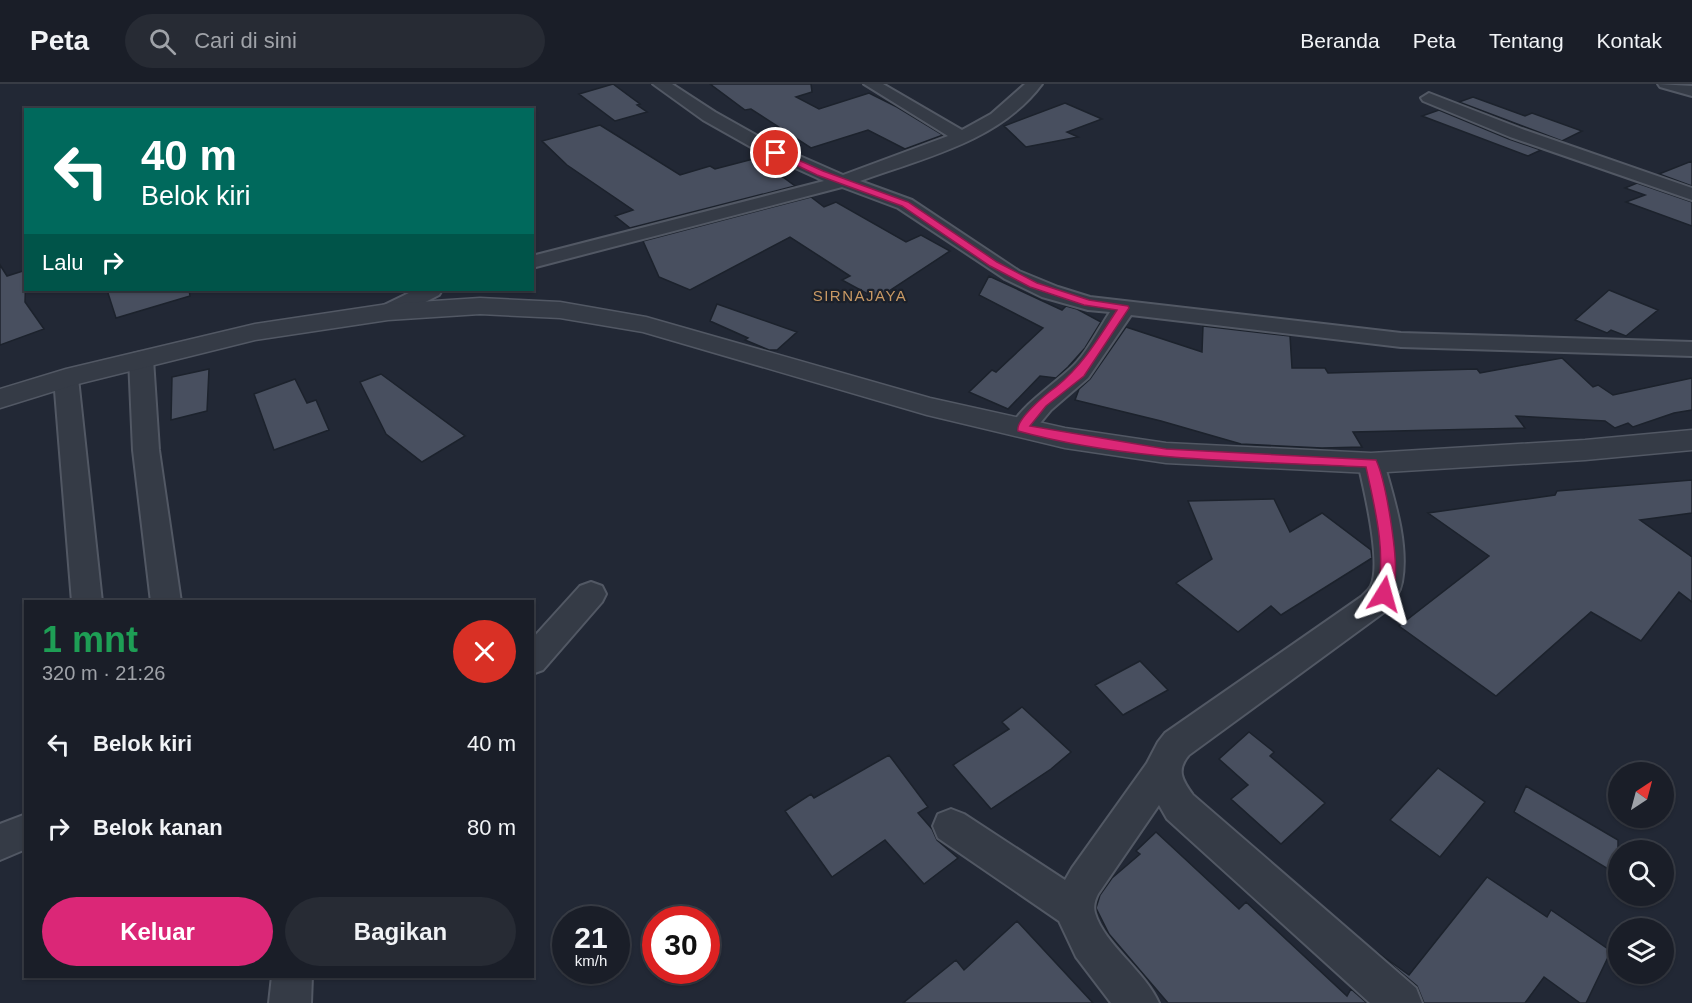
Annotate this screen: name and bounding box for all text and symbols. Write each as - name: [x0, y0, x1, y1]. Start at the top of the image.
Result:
- search box: [125, 14, 545, 68]
- text: Peta: [30, 25, 89, 56]
- icon: search: [146, 25, 179, 58]
- text: Cari di sini: [194, 28, 297, 53]
- text: Beranda: [1300, 29, 1380, 52]
- text: Peta: [1413, 29, 1456, 52]
- text: Tentang: [1489, 29, 1564, 52]
- text: Kontak: [1597, 29, 1662, 52]
- pin: [750, 127, 801, 178]
- icon: left: [42, 132, 120, 210]
- text: 40 m: [141, 132, 237, 179]
- icon: arrive: [759, 136, 792, 169]
- text: Belok kiri: [141, 181, 251, 211]
- icon: right: [96, 246, 129, 279]
- text: Lalu: [42, 250, 84, 275]
- district label: SIRNAJAYA: [813, 287, 907, 304]
- position arrow: [1352, 562, 1416, 626]
- text: 1 mnt: [42, 619, 138, 660]
- button: close: [453, 620, 516, 683]
- text: 320 m · 21:26: [42, 662, 165, 684]
- icon: left: [42, 728, 75, 761]
- text: Belok kiri: [93, 731, 192, 756]
- text: 40 m: [467, 731, 516, 756]
- north arrow: [1608, 762, 1674, 828]
- map controls: [1608, 762, 1674, 984]
- icon: right: [42, 812, 75, 845]
- text: Belok kanan: [93, 815, 223, 840]
- text: 80 m: [467, 815, 516, 840]
- button: search: [1608, 840, 1674, 906]
- button: Keluar: [42, 897, 273, 966]
- button: Bagikan: [285, 897, 516, 966]
- speed limit sign: 30: [642, 906, 720, 984]
- button: layers: [1608, 918, 1674, 984]
- text: 21: [574, 921, 608, 954]
- text: km/h: [575, 952, 607, 969]

